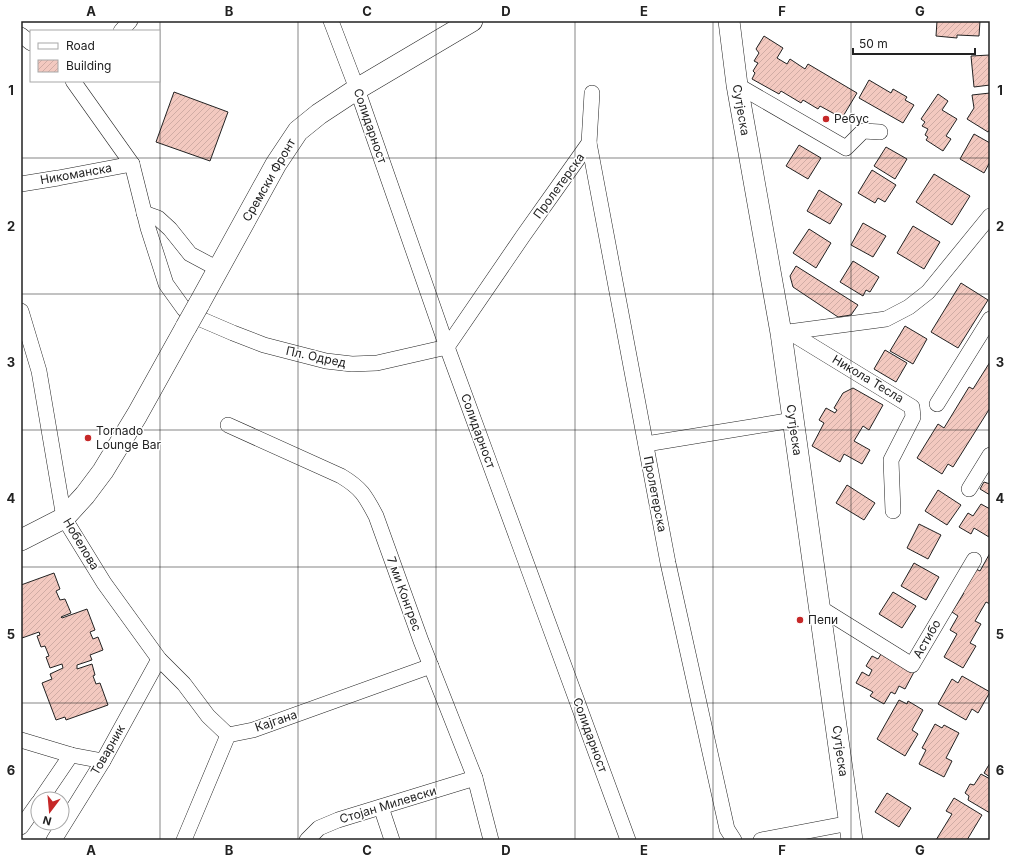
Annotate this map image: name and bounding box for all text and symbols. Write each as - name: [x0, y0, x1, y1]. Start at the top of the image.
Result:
- text: A: [86, 3, 96, 19]
- text: B: [225, 3, 234, 19]
- text: C: [362, 3, 372, 19]
- text: D: [501, 3, 511, 19]
- text: E: [640, 3, 648, 19]
- text: F: [778, 3, 786, 19]
- text: G: [915, 3, 925, 19]
- legend: [30, 30, 160, 82]
- scale bar: [853, 30, 975, 56]
- text: 50 m: [859, 36, 888, 51]
- text: Road: [66, 38, 95, 53]
- text: Building: [66, 58, 111, 73]
- text: 1: [8, 82, 14, 98]
- text: 1: [997, 82, 1003, 98]
- street label: Сутјеска: [730, 83, 753, 137]
- street label: Солидарност: [351, 86, 390, 166]
- place label: Ребус: [834, 111, 869, 126]
- marker: Ребус: [821, 114, 831, 124]
- street label: Сремски Фронт: [239, 135, 299, 224]
- street label: Пролетерска: [530, 150, 587, 221]
- street label: Никоманска: [39, 160, 113, 187]
- text: 2: [7, 218, 15, 234]
- text: 2: [996, 218, 1004, 234]
- street label: Пл. Одред: [285, 343, 348, 370]
- street label: Никола Тесла: [830, 351, 907, 406]
- text: 3: [7, 354, 15, 370]
- text: 3: [996, 354, 1004, 370]
- street label: Солидарност: [458, 391, 499, 471]
- street label: Сутјеска: [783, 403, 806, 456]
- place label: Tornado Lounge Bar: [96, 423, 161, 452]
- marker: Tornado Lounge Bar: [83, 433, 93, 443]
- street label: Пролетерска: [641, 455, 670, 533]
- text: 4: [7, 490, 16, 506]
- text: 4: [996, 490, 1005, 506]
- street label: Нобелова: [60, 515, 103, 572]
- street label: 7 ми Конгрес: [384, 554, 425, 633]
- place label: Пепи: [808, 612, 838, 627]
- marker: Пепи: [795, 615, 805, 625]
- street label: Астибо: [909, 617, 944, 661]
- text: 5: [7, 626, 15, 642]
- text: 5: [996, 626, 1004, 642]
- street label: Солидарност: [570, 695, 611, 775]
- street label: Кајгана: [253, 706, 299, 735]
- street label: Товарник: [87, 722, 128, 778]
- street label: Сутјеска: [829, 724, 852, 777]
- text: 6: [7, 762, 15, 778]
- text: 6: [996, 762, 1004, 778]
- street label: Стојан Милевски: [338, 783, 438, 826]
- north arrow: [30, 791, 70, 831]
- text: N: [41, 813, 53, 828]
- text: A: [86, 842, 96, 858]
- text: B: [225, 842, 234, 858]
- text: C: [362, 842, 372, 858]
- text: D: [501, 842, 511, 858]
- text: E: [640, 842, 648, 858]
- text: F: [778, 842, 786, 858]
- text: G: [915, 842, 925, 858]

